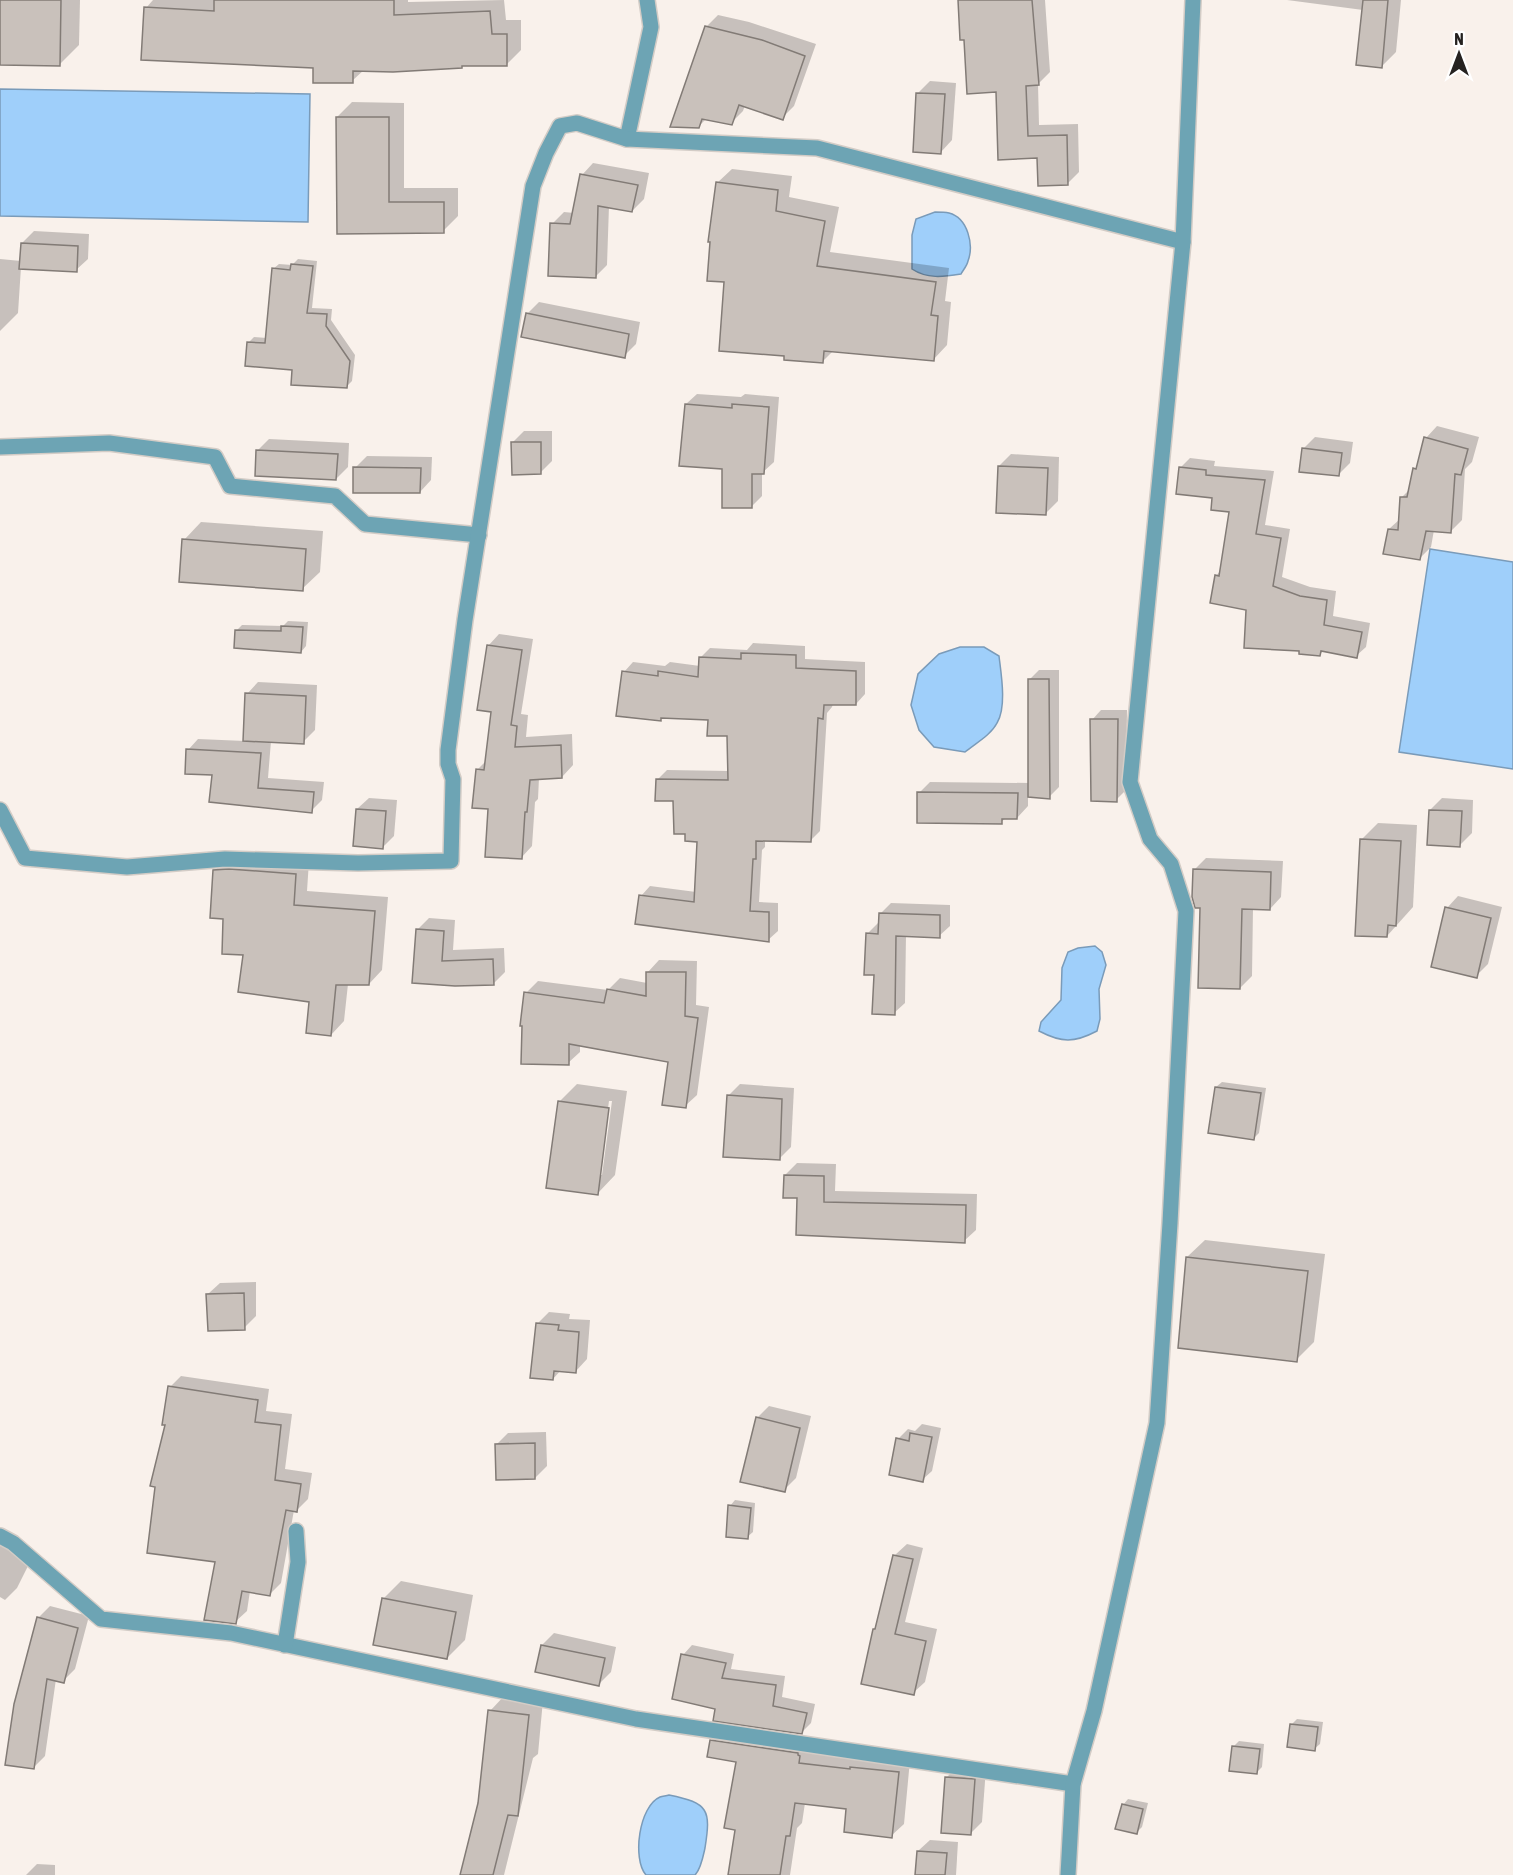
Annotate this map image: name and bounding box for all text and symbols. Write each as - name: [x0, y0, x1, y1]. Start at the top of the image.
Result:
- north arrow: [1429, 24, 1489, 84]
- text: N: [1454, 30, 1464, 48]

